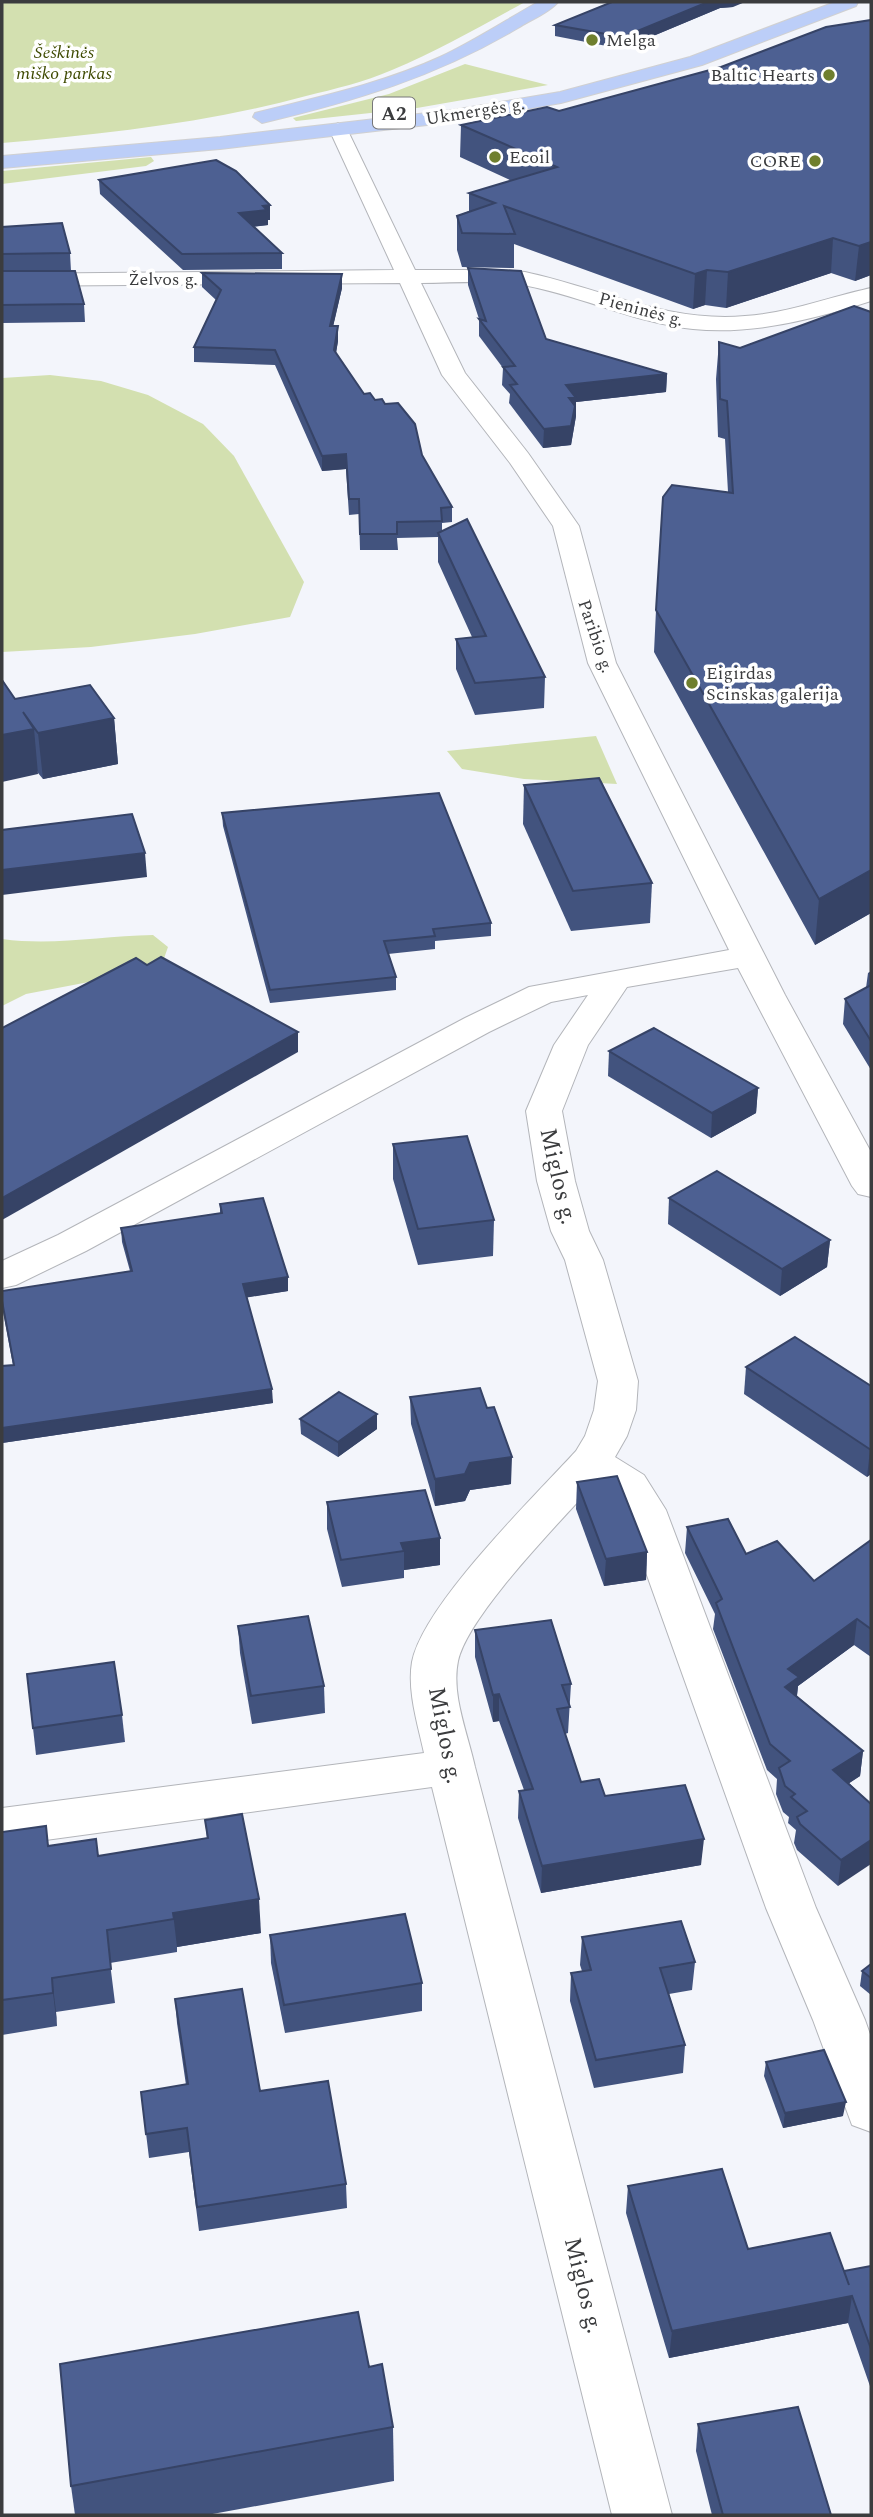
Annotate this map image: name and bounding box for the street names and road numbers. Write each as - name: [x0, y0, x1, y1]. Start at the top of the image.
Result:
- street label: Ukmergės g.: [424, 90, 527, 133]
- road number: A2: [373, 97, 415, 128]
- street label: Želvos g.: [128, 266, 198, 293]
- street label: Pieninės g.: [595, 285, 686, 334]
- street label: Paribio g.: [570, 596, 621, 677]
- street label: Miglos g.: [529, 1124, 587, 1228]
- street label: Miglos g.: [418, 1684, 472, 1787]
- street label: Miglos g.: [554, 2233, 612, 2337]

